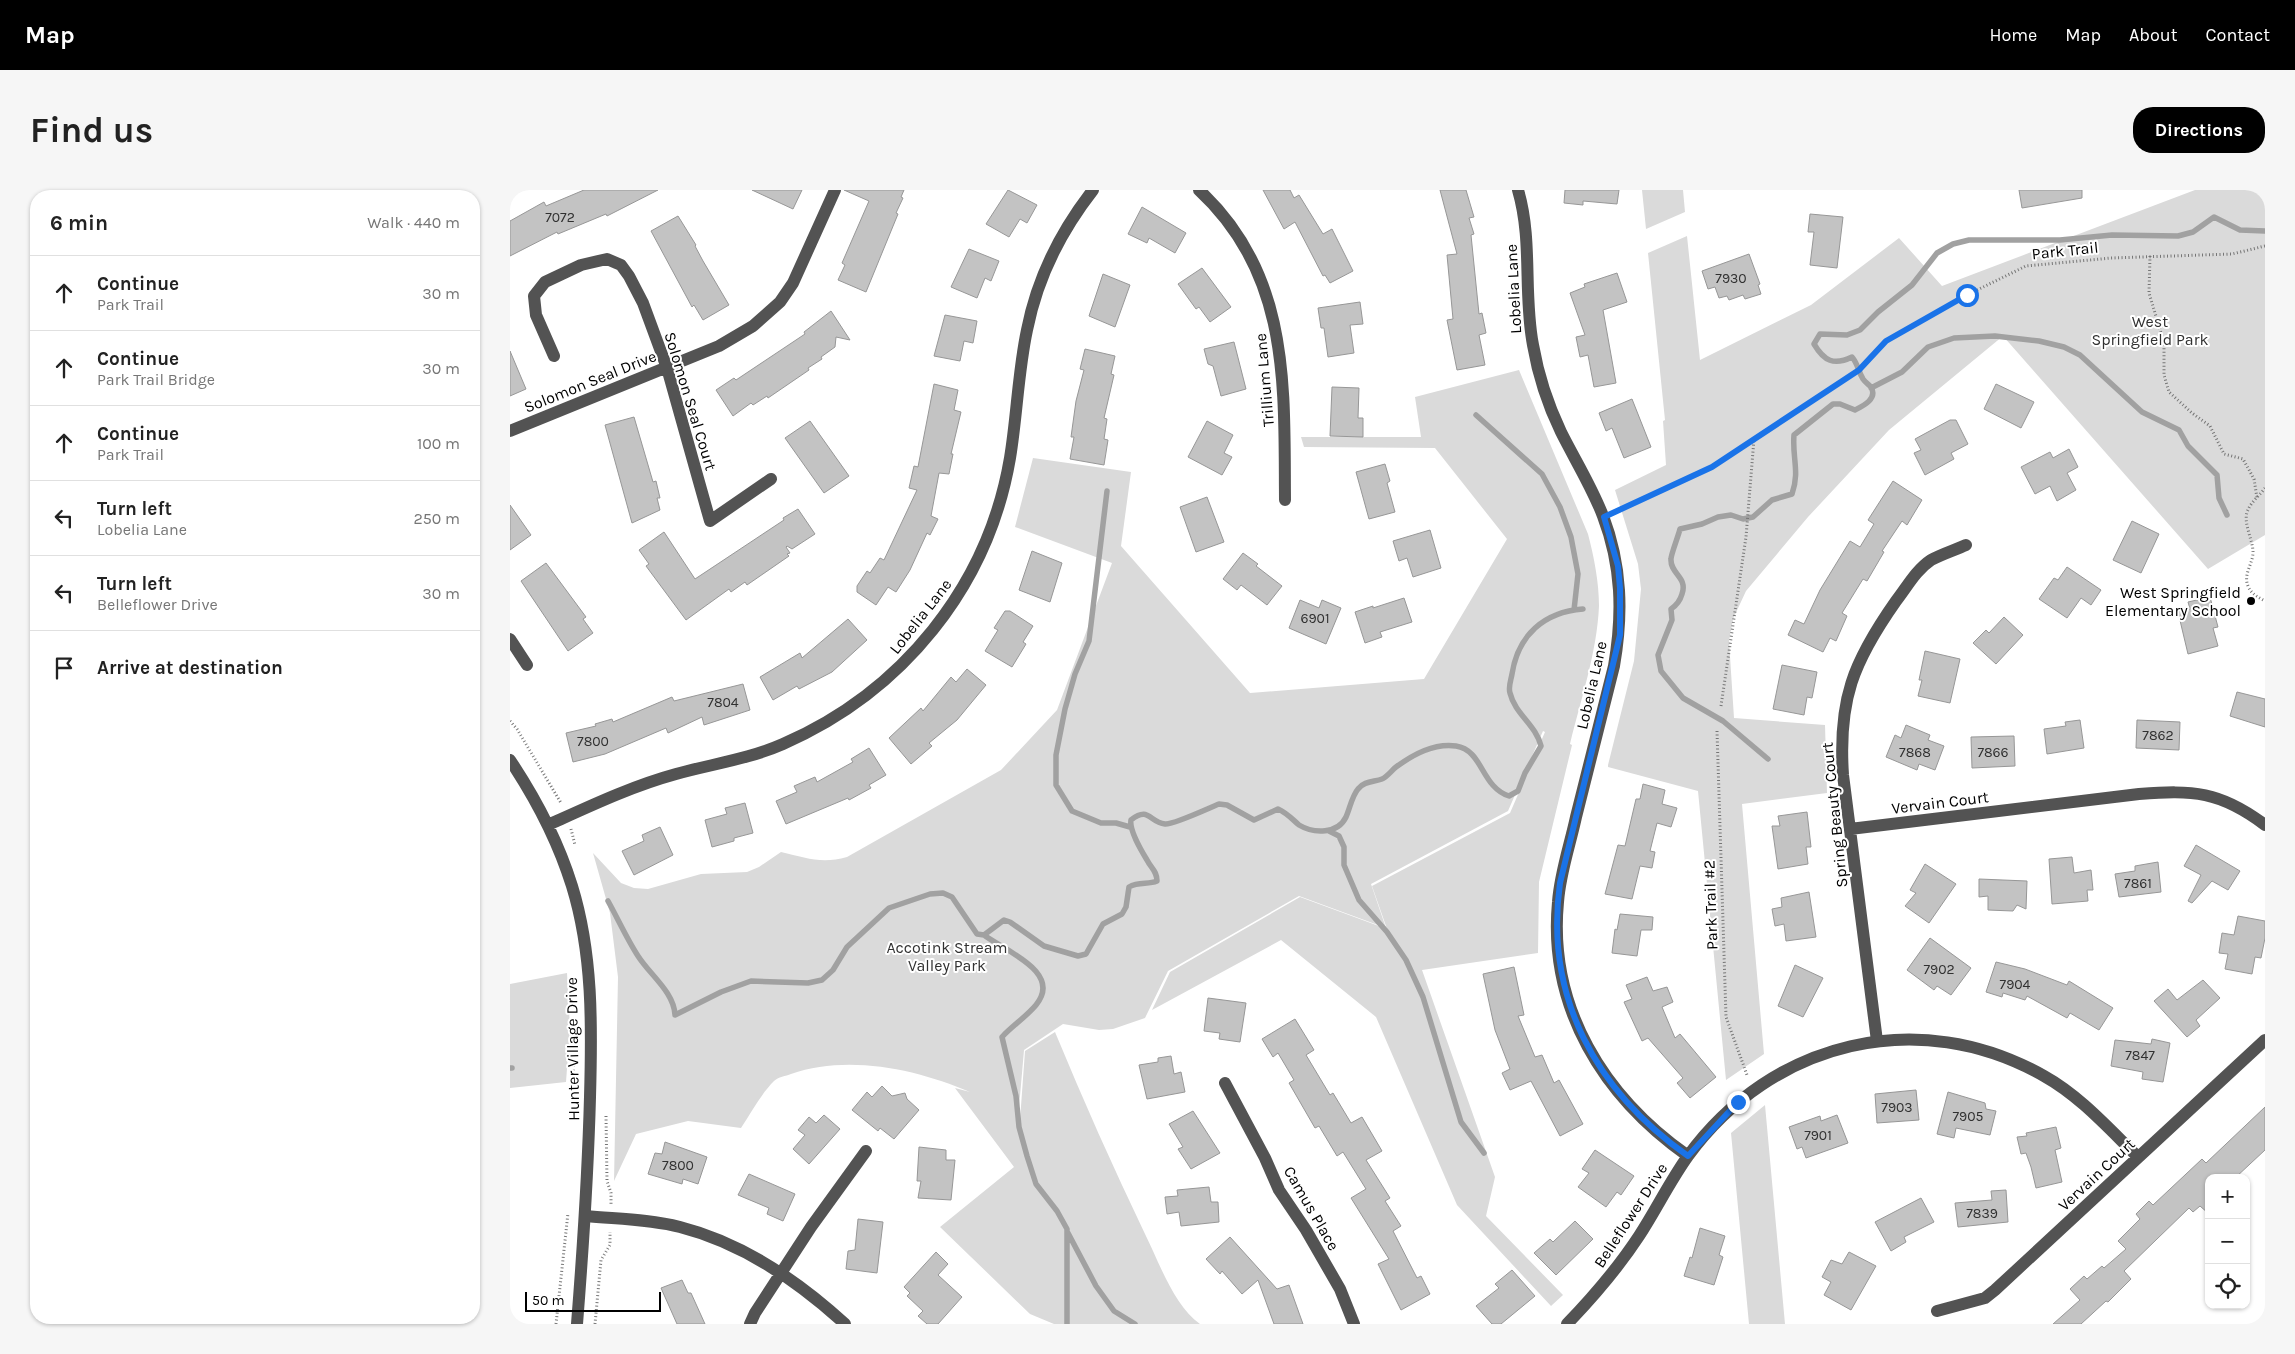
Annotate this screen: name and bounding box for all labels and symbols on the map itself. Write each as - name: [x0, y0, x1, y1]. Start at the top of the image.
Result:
- house number: 7072: [545, 209, 575, 226]
- street label: Park Trail: [2031, 238, 2099, 263]
- street label: Lobelia Lane: [1502, 244, 1525, 334]
- house number: 7930: [1715, 270, 1747, 287]
- route start: [1956, 284, 1979, 307]
- park label: West Springfield Park: [2092, 312, 2208, 349]
- street label: Solomon Seal Court: [660, 330, 721, 473]
- street label: Trillium Lane: [1251, 332, 1278, 427]
- street label: Solomon Seal Drive: [521, 346, 659, 417]
- street label: Lobelia Lane: [885, 575, 956, 658]
- place label: West Springfield Elementary School: [2105, 583, 2241, 620]
- marker: West Springfield Elementary School: [2245, 595, 2257, 607]
- house number: 6901: [1300, 610, 1330, 627]
- street label: Lobelia Lane: [1572, 639, 1611, 731]
- house number: 7804: [707, 694, 739, 711]
- house number: 7862: [2142, 727, 2174, 744]
- house number: 7800: [577, 733, 609, 750]
- street label: Spring Beauty Court: [1817, 741, 1852, 889]
- house number: 7868: [1899, 744, 1931, 761]
- house number: 7866: [1977, 744, 2009, 761]
- street label: Vervain Court: [1890, 787, 1990, 818]
- street label: Park Trail #2: [1699, 860, 1722, 950]
- house number: 7861: [2124, 875, 2152, 892]
- park label: Accotink Stream Valley Park: [886, 938, 1008, 975]
- house number: 7902: [1923, 961, 1955, 978]
- house number: 7904: [2000, 976, 2031, 993]
- street label: Hunter Village Drive: [562, 977, 583, 1121]
- house number: 7847: [2125, 1047, 2155, 1064]
- route end: [1727, 1091, 1750, 1114]
- house number: 7903: [1881, 1099, 1913, 1116]
- house number: 7905: [1953, 1108, 1984, 1125]
- house number: 7901: [1804, 1127, 1832, 1144]
- street label: Vervain Court: [2054, 1134, 2139, 1215]
- house number: 7800: [662, 1157, 694, 1174]
- street label: Belleflower Drive: [1590, 1159, 1671, 1271]
- street label: Camus Place: [1280, 1163, 1343, 1254]
- house number: 7839: [1966, 1205, 1998, 1222]
- scale bar: [525, 1289, 661, 1312]

